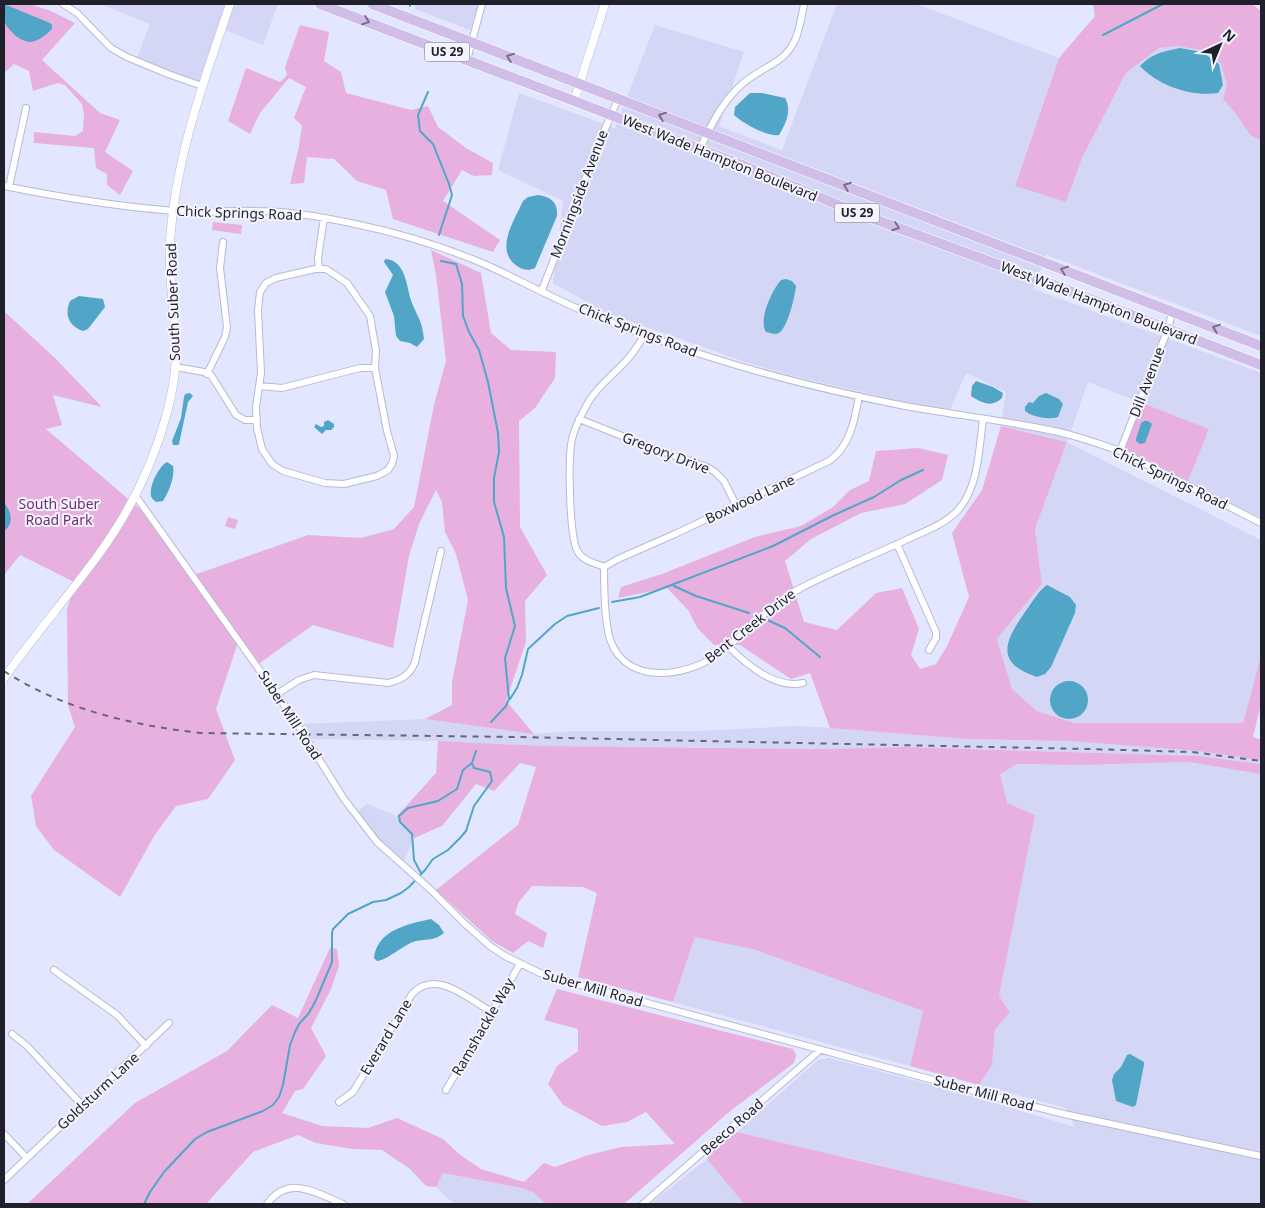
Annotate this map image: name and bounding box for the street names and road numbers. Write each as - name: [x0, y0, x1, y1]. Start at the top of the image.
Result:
- road number: US 29: [424, 42, 470, 62]
- street label: West Wade Hampton Boulevard: [620, 110, 821, 206]
- street label: Morningside Avenue: [545, 127, 612, 261]
- street label: Chick Springs Road: [176, 201, 302, 224]
- road number: US 29: [834, 204, 880, 222]
- street label: South Suber Road: [161, 243, 184, 361]
- street label: West Wade Hampton Boulevard: [998, 256, 1200, 349]
- street label: Chick Springs Road: [576, 298, 700, 361]
- street label: Dill Avenue: [1124, 344, 1169, 420]
- street label: Gregory Drive: [620, 427, 713, 478]
- street label: Chick Springs Road: [1109, 441, 1231, 514]
- street label: Boxwood Lane: [702, 469, 798, 528]
- street label: Bent Creek Drive: [700, 584, 799, 667]
- street label: Suber Mill Road: [254, 666, 326, 763]
- street label: Suber Mill Road: [541, 964, 645, 1011]
- street label: Ramshackle Way: [447, 974, 519, 1079]
- street label: Everard Lane: [355, 995, 416, 1078]
- street label: Goldsturm Lane: [53, 1048, 143, 1134]
- street label: Suber Mill Road: [932, 1070, 1036, 1115]
- street label: Beeco Road: [696, 1094, 767, 1159]

